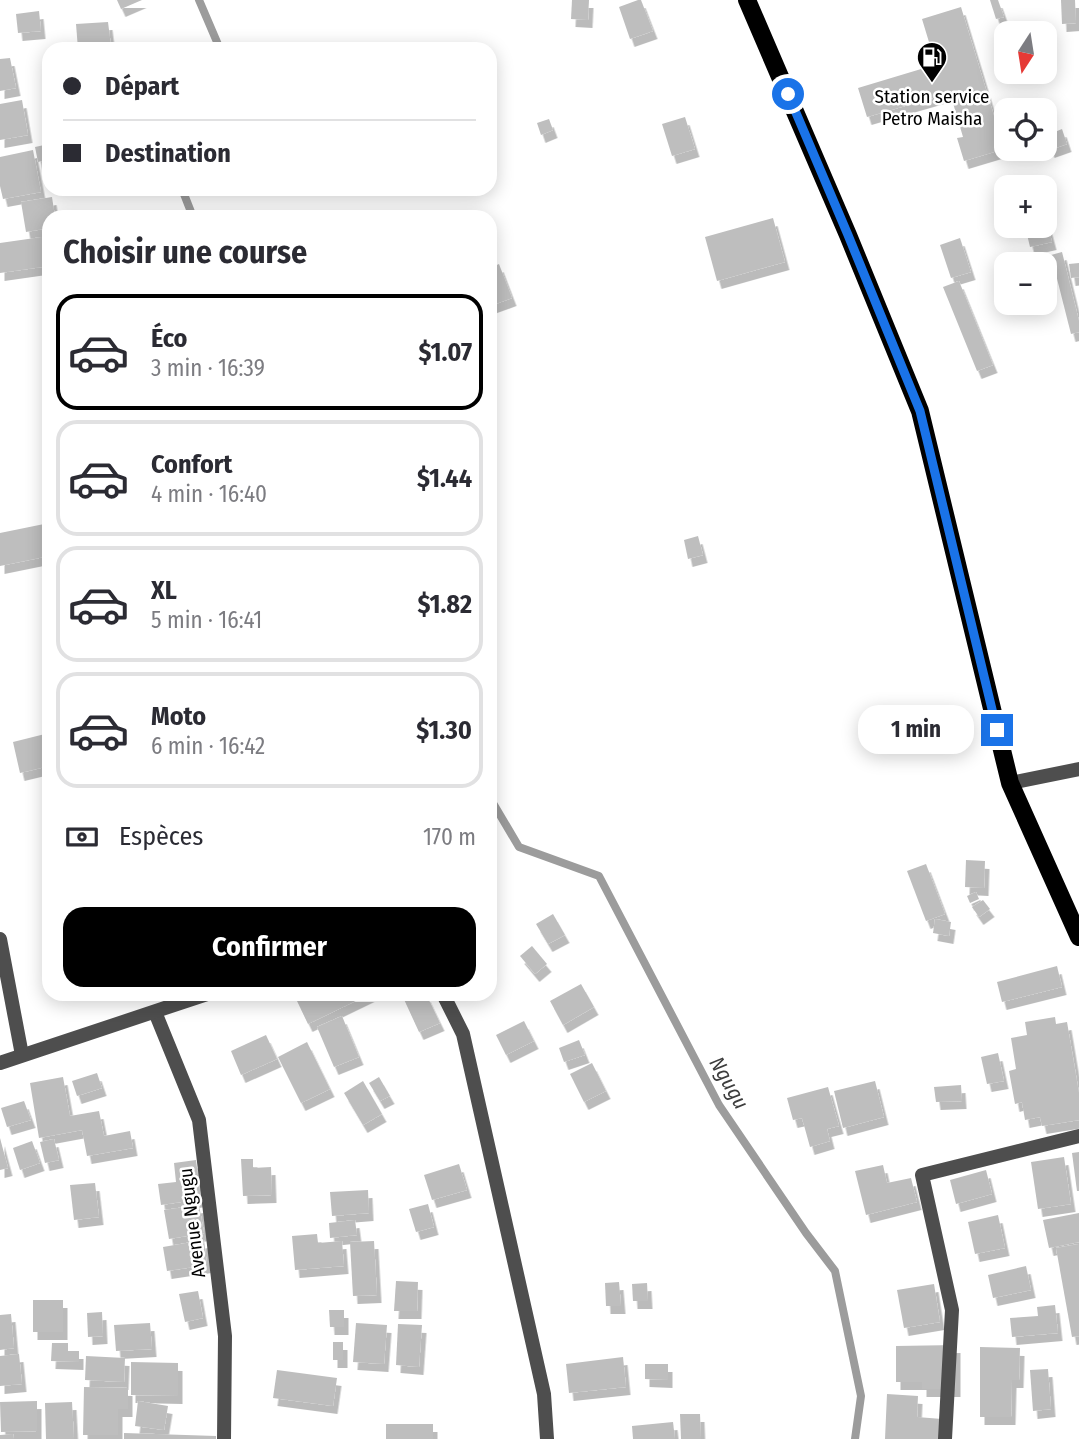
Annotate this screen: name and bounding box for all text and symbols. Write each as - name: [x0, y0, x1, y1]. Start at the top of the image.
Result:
- north arrow: [994, 21, 1057, 84]
- map controls: [994, 21, 1057, 315]
- fuel station icon: Station service Petro Maisha: [915, 40, 949, 84]
- text: Départ: [105, 71, 179, 102]
- route start: [772, 78, 804, 110]
- place label: Station service Petro Maisha: [875, 85, 989, 130]
- button: locate: [994, 98, 1057, 161]
- text: Destination: [105, 138, 231, 169]
- button: +: [994, 175, 1057, 238]
- text: Choisir une course: [63, 233, 307, 271]
- button: −: [994, 252, 1057, 315]
- icon: car: [67, 321, 130, 384]
- text: Éco: [151, 323, 188, 354]
- text: $1.07: [419, 337, 472, 368]
- text: 3 min · 16:39: [151, 354, 265, 382]
- icon: car: [67, 447, 130, 510]
- text: Confort: [151, 449, 232, 480]
- text: $1.44: [417, 463, 472, 494]
- text: 4 min · 16:40: [151, 480, 267, 508]
- icon: car: [67, 573, 130, 636]
- text: XL: [151, 575, 177, 606]
- text: $1.82: [417, 589, 472, 620]
- text: 5 min · 16:41: [151, 606, 262, 634]
- icon: car: [67, 699, 130, 762]
- text: Moto: [151, 701, 206, 732]
- callout: 1 min: [857, 706, 972, 754]
- route end: [981, 714, 1013, 746]
- text: $1.30: [416, 715, 472, 746]
- text: 1 min: [891, 715, 941, 743]
- text: 6 min · 16:42: [151, 732, 265, 760]
- icon: cash: [63, 818, 101, 856]
- text: Espèces: [119, 821, 203, 852]
- text: 170 m: [423, 823, 476, 851]
- button: Confirmer: [63, 907, 476, 987]
- water label: Ngugu: [704, 1052, 754, 1114]
- street label: Avenue Ngugu: [174, 1167, 210, 1279]

